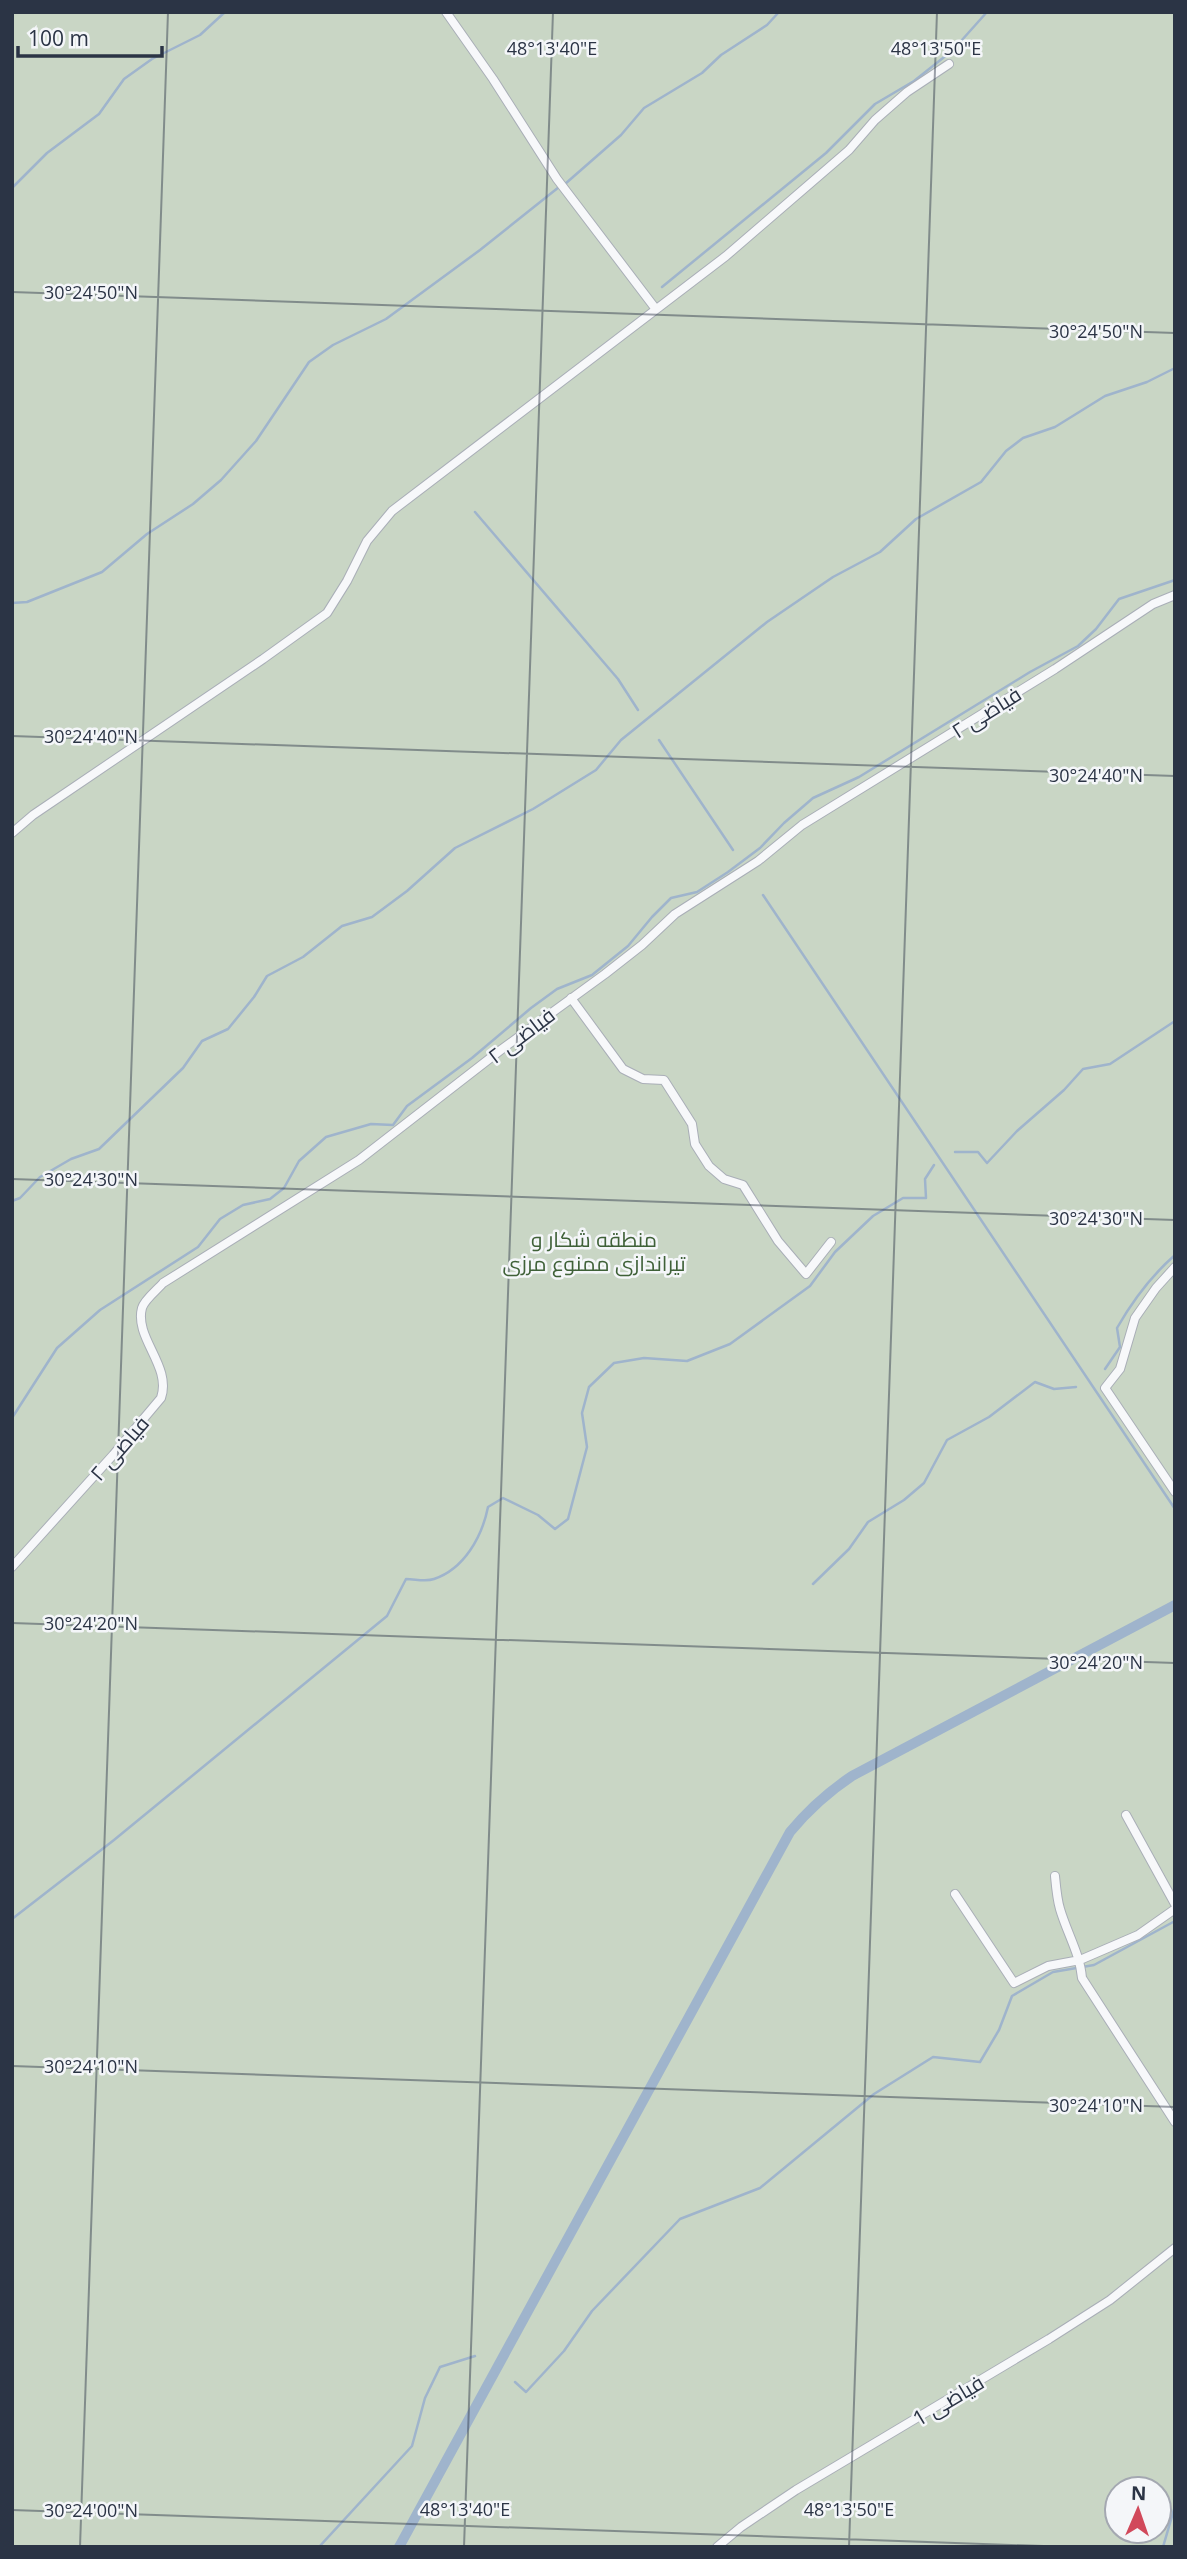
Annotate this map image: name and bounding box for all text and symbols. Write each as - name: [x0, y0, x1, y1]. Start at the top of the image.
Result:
- scale bar: [18, 14, 161, 58]
- text: 100 m: [28, 24, 89, 52]
- text: 48°13'40"E: [507, 36, 597, 60]
- text: 48°13'50"E: [891, 36, 981, 60]
- text: 30°24'50"N: [44, 280, 138, 304]
- text: 30°24'50"N: [1049, 319, 1143, 343]
- street label: فیاضی ۲: [946, 680, 1026, 744]
- text: 30°24'40"N: [44, 724, 138, 748]
- text: 30°24'40"N: [1049, 763, 1143, 787]
- street label: فیاضی ۲: [482, 1001, 560, 1069]
- text: 30°24'30"N: [44, 1167, 138, 1191]
- text: 30°24'30"N: [1049, 1206, 1143, 1230]
- park label: منطقه شکار و تیراندازی ممنوع مرزی: [502, 1225, 686, 1278]
- street label: فیاضی ۲: [83, 1410, 155, 1486]
- text: 30°24'20"N: [44, 1611, 138, 1635]
- text: 30°24'20"N: [1049, 1650, 1143, 1674]
- text: 30°24'10"N: [44, 2054, 138, 2078]
- text: 30°24'10"N: [1049, 2093, 1143, 2117]
- street label: فیاضی 1: [907, 2368, 989, 2432]
- north arrow: [1103, 2475, 1173, 2545]
- text: N: [1130, 2480, 1147, 2506]
- text: 48°13'40"E: [420, 2497, 510, 2521]
- text: 48°13'50"E: [804, 2497, 894, 2521]
- text: 30°24'00"N: [44, 2498, 138, 2522]

